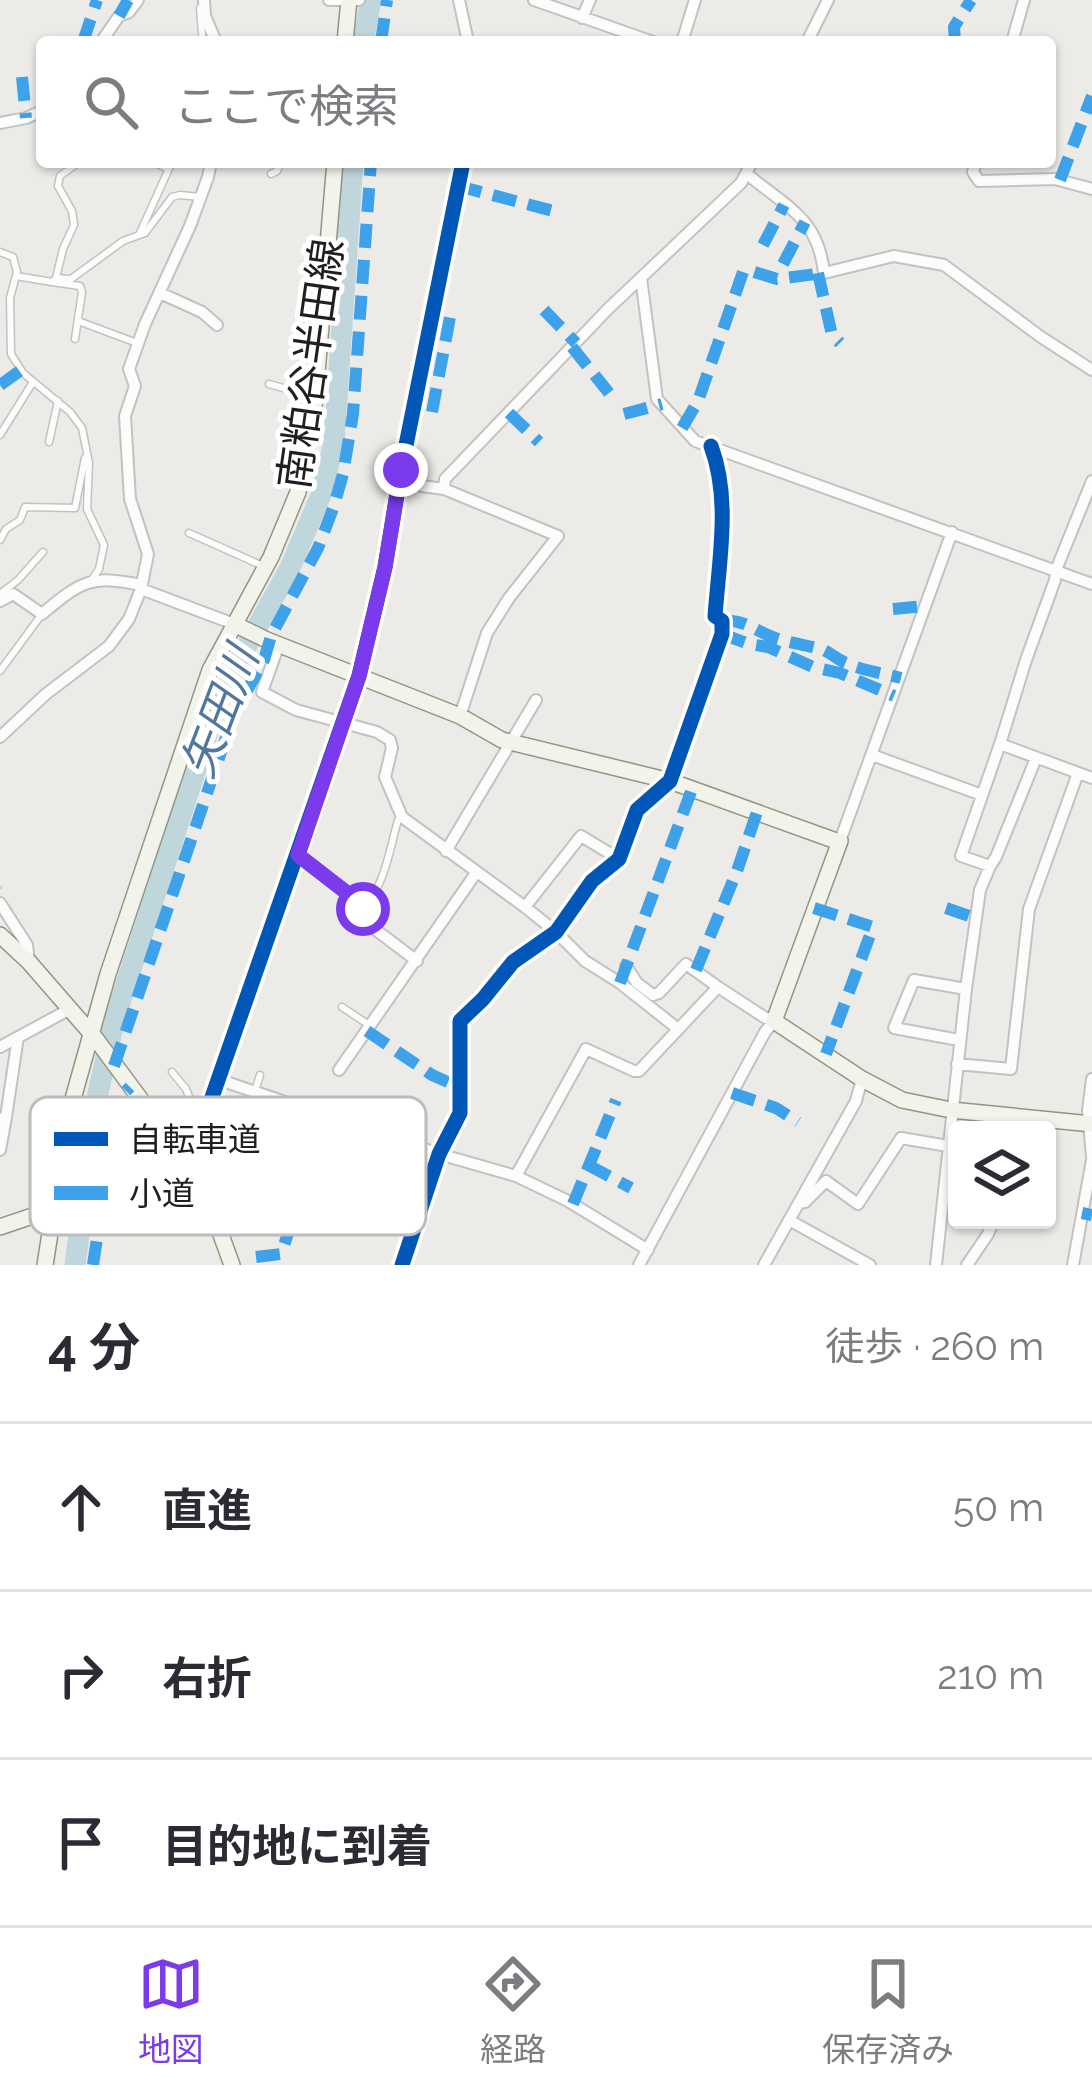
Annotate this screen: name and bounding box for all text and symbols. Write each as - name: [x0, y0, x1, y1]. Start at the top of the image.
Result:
- search box: [36, 36, 1056, 168]
- icon: search: [78, 69, 144, 135]
- text: ここで検索: [174, 80, 399, 133]
- street label: 南粕谷半田線: [269, 236, 353, 492]
- route end: [374, 443, 428, 497]
- water label: 矢田川: [171, 636, 270, 785]
- route start: [336, 882, 390, 936]
- legend: [30, 1097, 426, 1235]
- text: 自転車道: [129, 1120, 261, 1159]
- map controls: [948, 1121, 1056, 1229]
- button: layers: [948, 1121, 1056, 1229]
- text: 小道: [129, 1174, 195, 1213]
- text: 4 分: [48, 1317, 140, 1377]
- text: 徒歩 · 260 m: [825, 1323, 1044, 1369]
- icon: ahead: [48, 1474, 114, 1540]
- text: 直進: [162, 1484, 252, 1537]
- text: 50 m: [953, 1484, 1044, 1530]
- icon: right: [48, 1642, 114, 1708]
- text: 右折: [162, 1652, 252, 1705]
- text: 210 m: [937, 1652, 1044, 1698]
- icon: arrive: [48, 1810, 114, 1876]
- text: 目的地に到着: [162, 1820, 432, 1873]
- tab: 地図: [138, 1951, 204, 2071]
- tab: 経路: [480, 1951, 546, 2071]
- tab: 保存済み: [822, 1951, 954, 2071]

